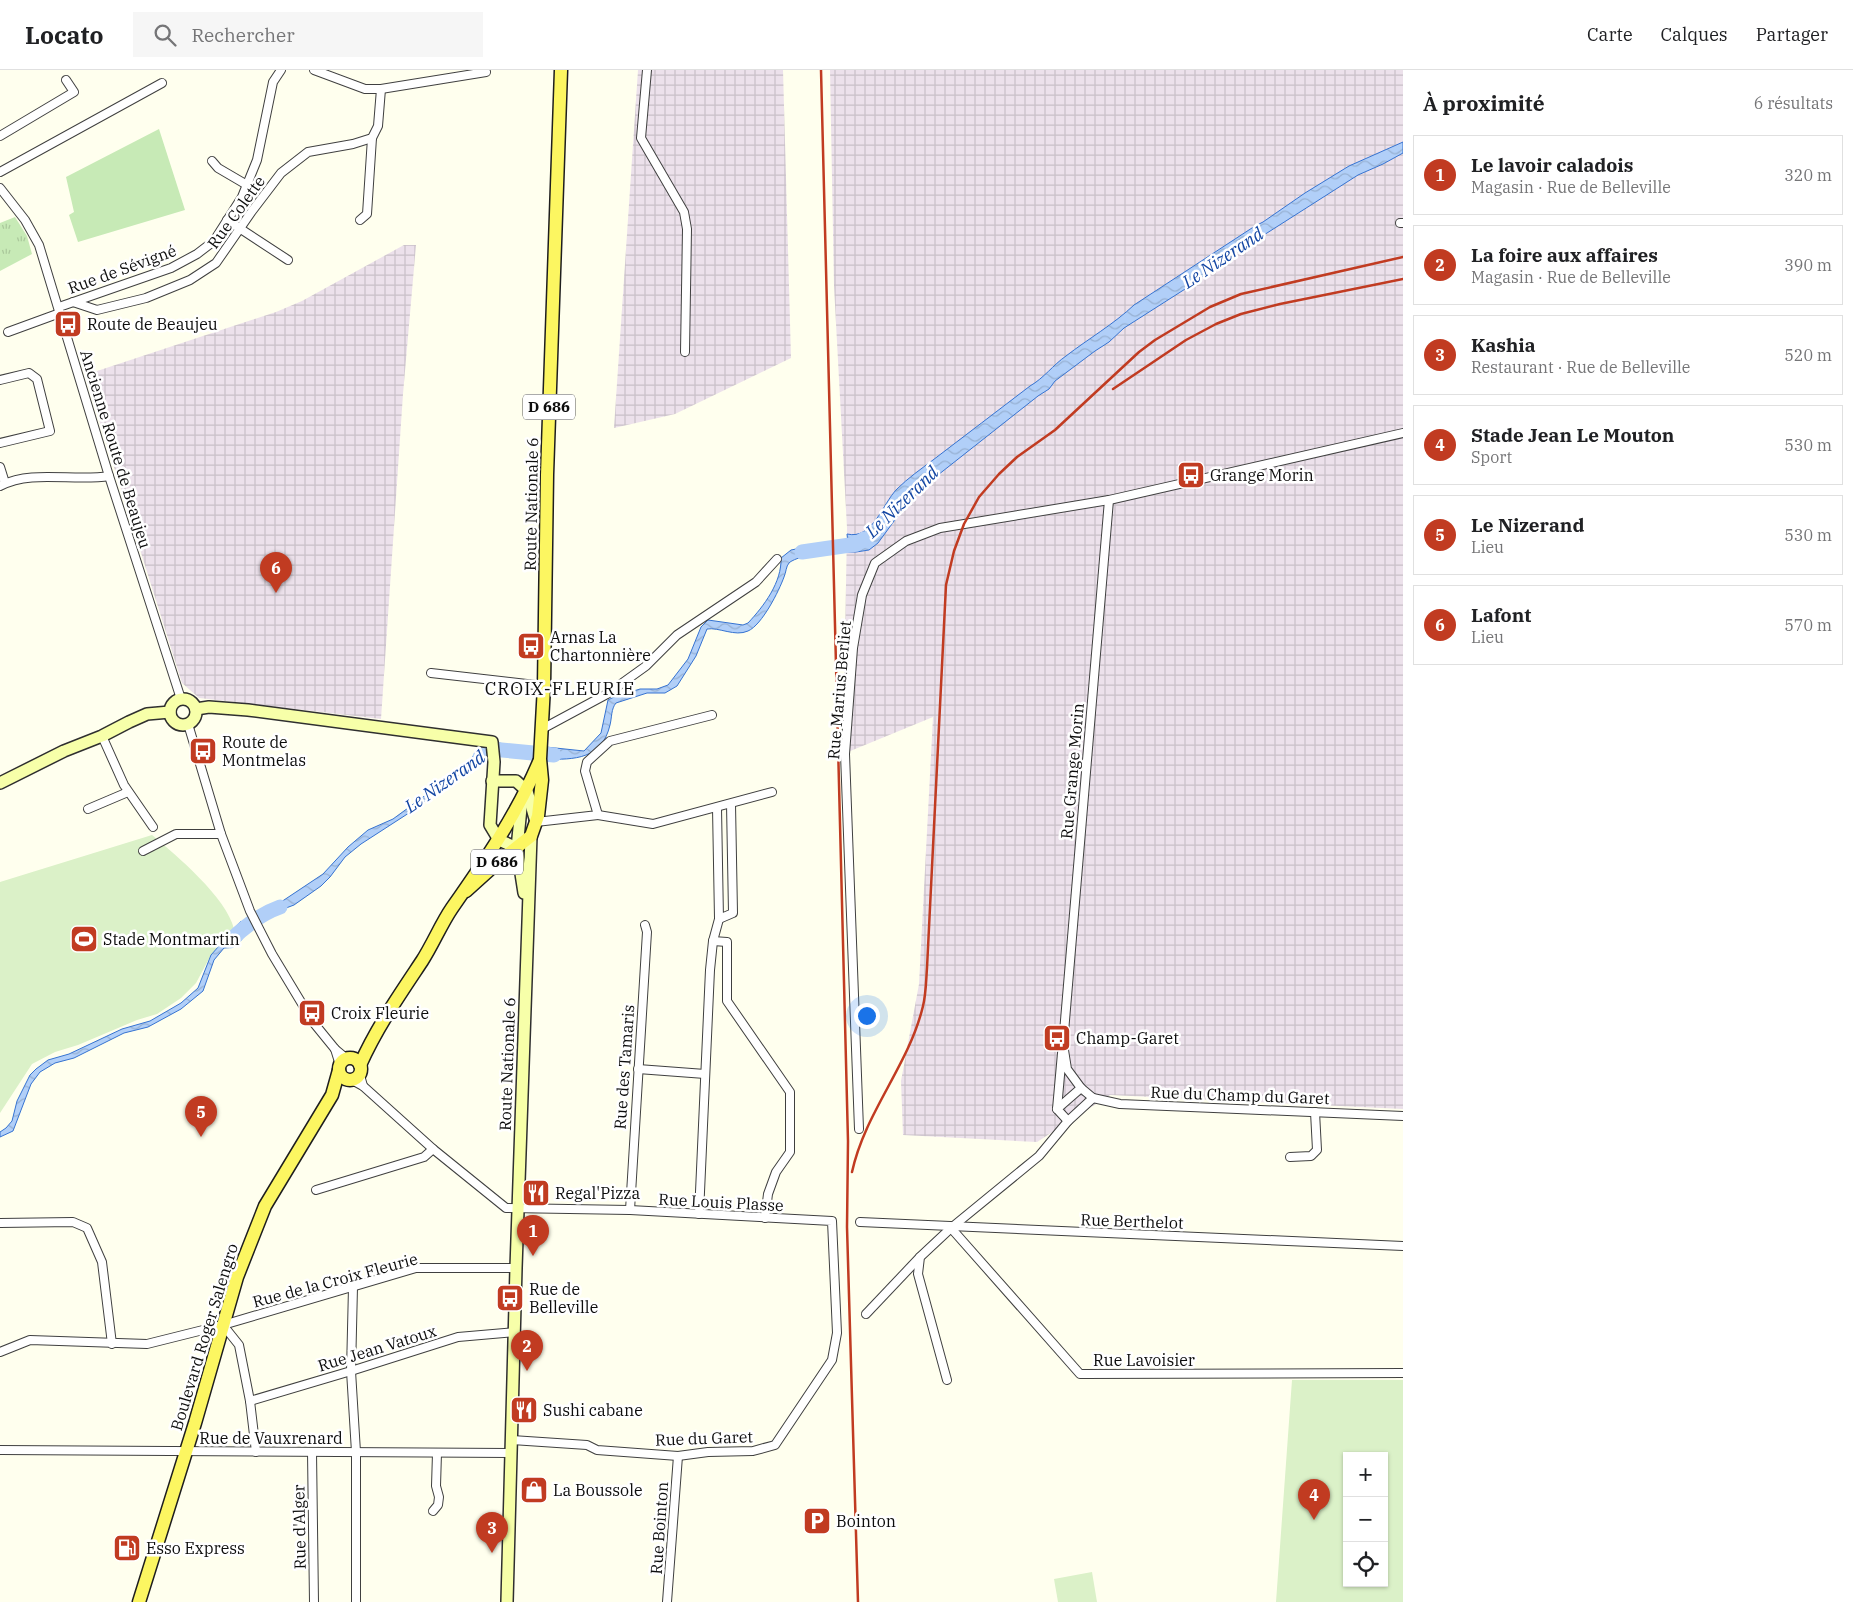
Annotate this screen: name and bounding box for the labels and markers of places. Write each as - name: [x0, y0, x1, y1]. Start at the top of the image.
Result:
- bus stop icon: Route de Beaujeu: [53, 309, 83, 339]
- place label: Route de Beaujeu: [87, 314, 218, 334]
- bus stop icon: Grange Morin: [1176, 460, 1206, 490]
- place label: Grange Morin: [1210, 465, 1314, 485]
- pin: 6: [260, 552, 292, 593]
- place label: Arnas La Chartonnière: [550, 627, 651, 665]
- bus stop icon: Arnas La Chartonnière: [516, 631, 546, 661]
- place label: Route de Montmelas: [222, 732, 306, 770]
- bus stop icon: Route de Montmelas: [188, 736, 218, 766]
- sports icon: Stade Montmartin: [69, 924, 99, 954]
- place label: Stade Montmartin: [103, 929, 240, 949]
- bus stop icon: Croix Fleurie: [297, 998, 327, 1028]
- place label: Croix Fleurie: [331, 1003, 429, 1023]
- bus stop icon: Champ-Garet: [1042, 1023, 1072, 1053]
- place label: Champ-Garet: [1076, 1028, 1179, 1048]
- pin: 5: [185, 1096, 217, 1137]
- restaurant icon: Regal'Pizza: [521, 1178, 551, 1208]
- place label: Regal'Pizza: [555, 1183, 640, 1203]
- pin: 1: [517, 1215, 549, 1256]
- place label: Rue de Belleville: [529, 1279, 598, 1317]
- bus stop icon: Rue de Belleville: [495, 1283, 525, 1313]
- pin: 2: [511, 1330, 543, 1371]
- restaurant icon: Sushi cabane: [509, 1395, 539, 1425]
- place label: Sushi cabane: [543, 1400, 643, 1420]
- shop icon: La Boussole: [519, 1475, 549, 1505]
- pin: 4: [1298, 1479, 1330, 1520]
- place label: La Boussole: [553, 1480, 643, 1500]
- parking icon: Bointon: [802, 1506, 832, 1536]
- place label: Bointon: [836, 1511, 896, 1531]
- pin: 3: [476, 1512, 508, 1553]
- fuel station icon: Esso Express: [112, 1533, 142, 1563]
- place label: Esso Express: [146, 1538, 245, 1558]

